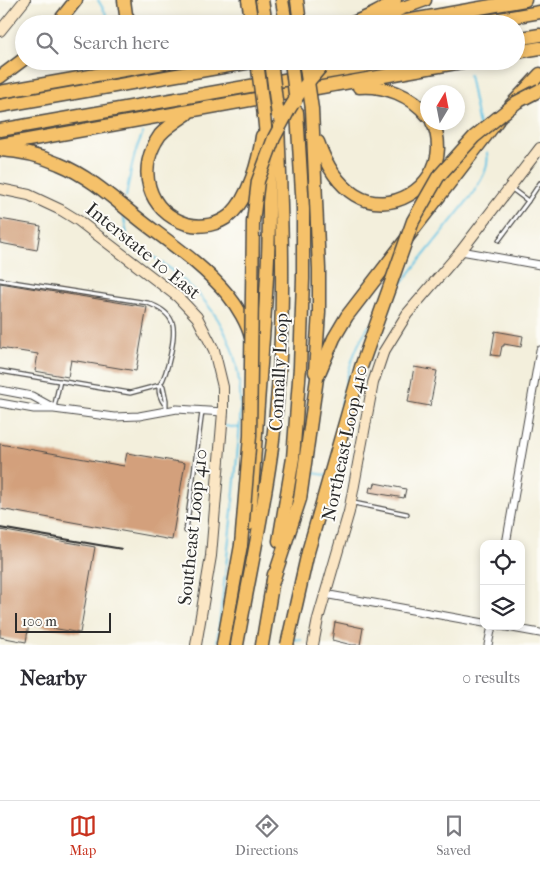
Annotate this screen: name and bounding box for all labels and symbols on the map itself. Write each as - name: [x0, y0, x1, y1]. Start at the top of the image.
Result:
- north arrow: [420, 85, 465, 130]
- street label: Interstate 10 East: [81, 198, 205, 304]
- street label: Connally Loop: [265, 312, 293, 432]
- street label: Northeast Loop 410: [318, 363, 372, 523]
- street label: Southeast Loop 410: [174, 448, 212, 606]
- scale bar: [15, 610, 111, 633]

